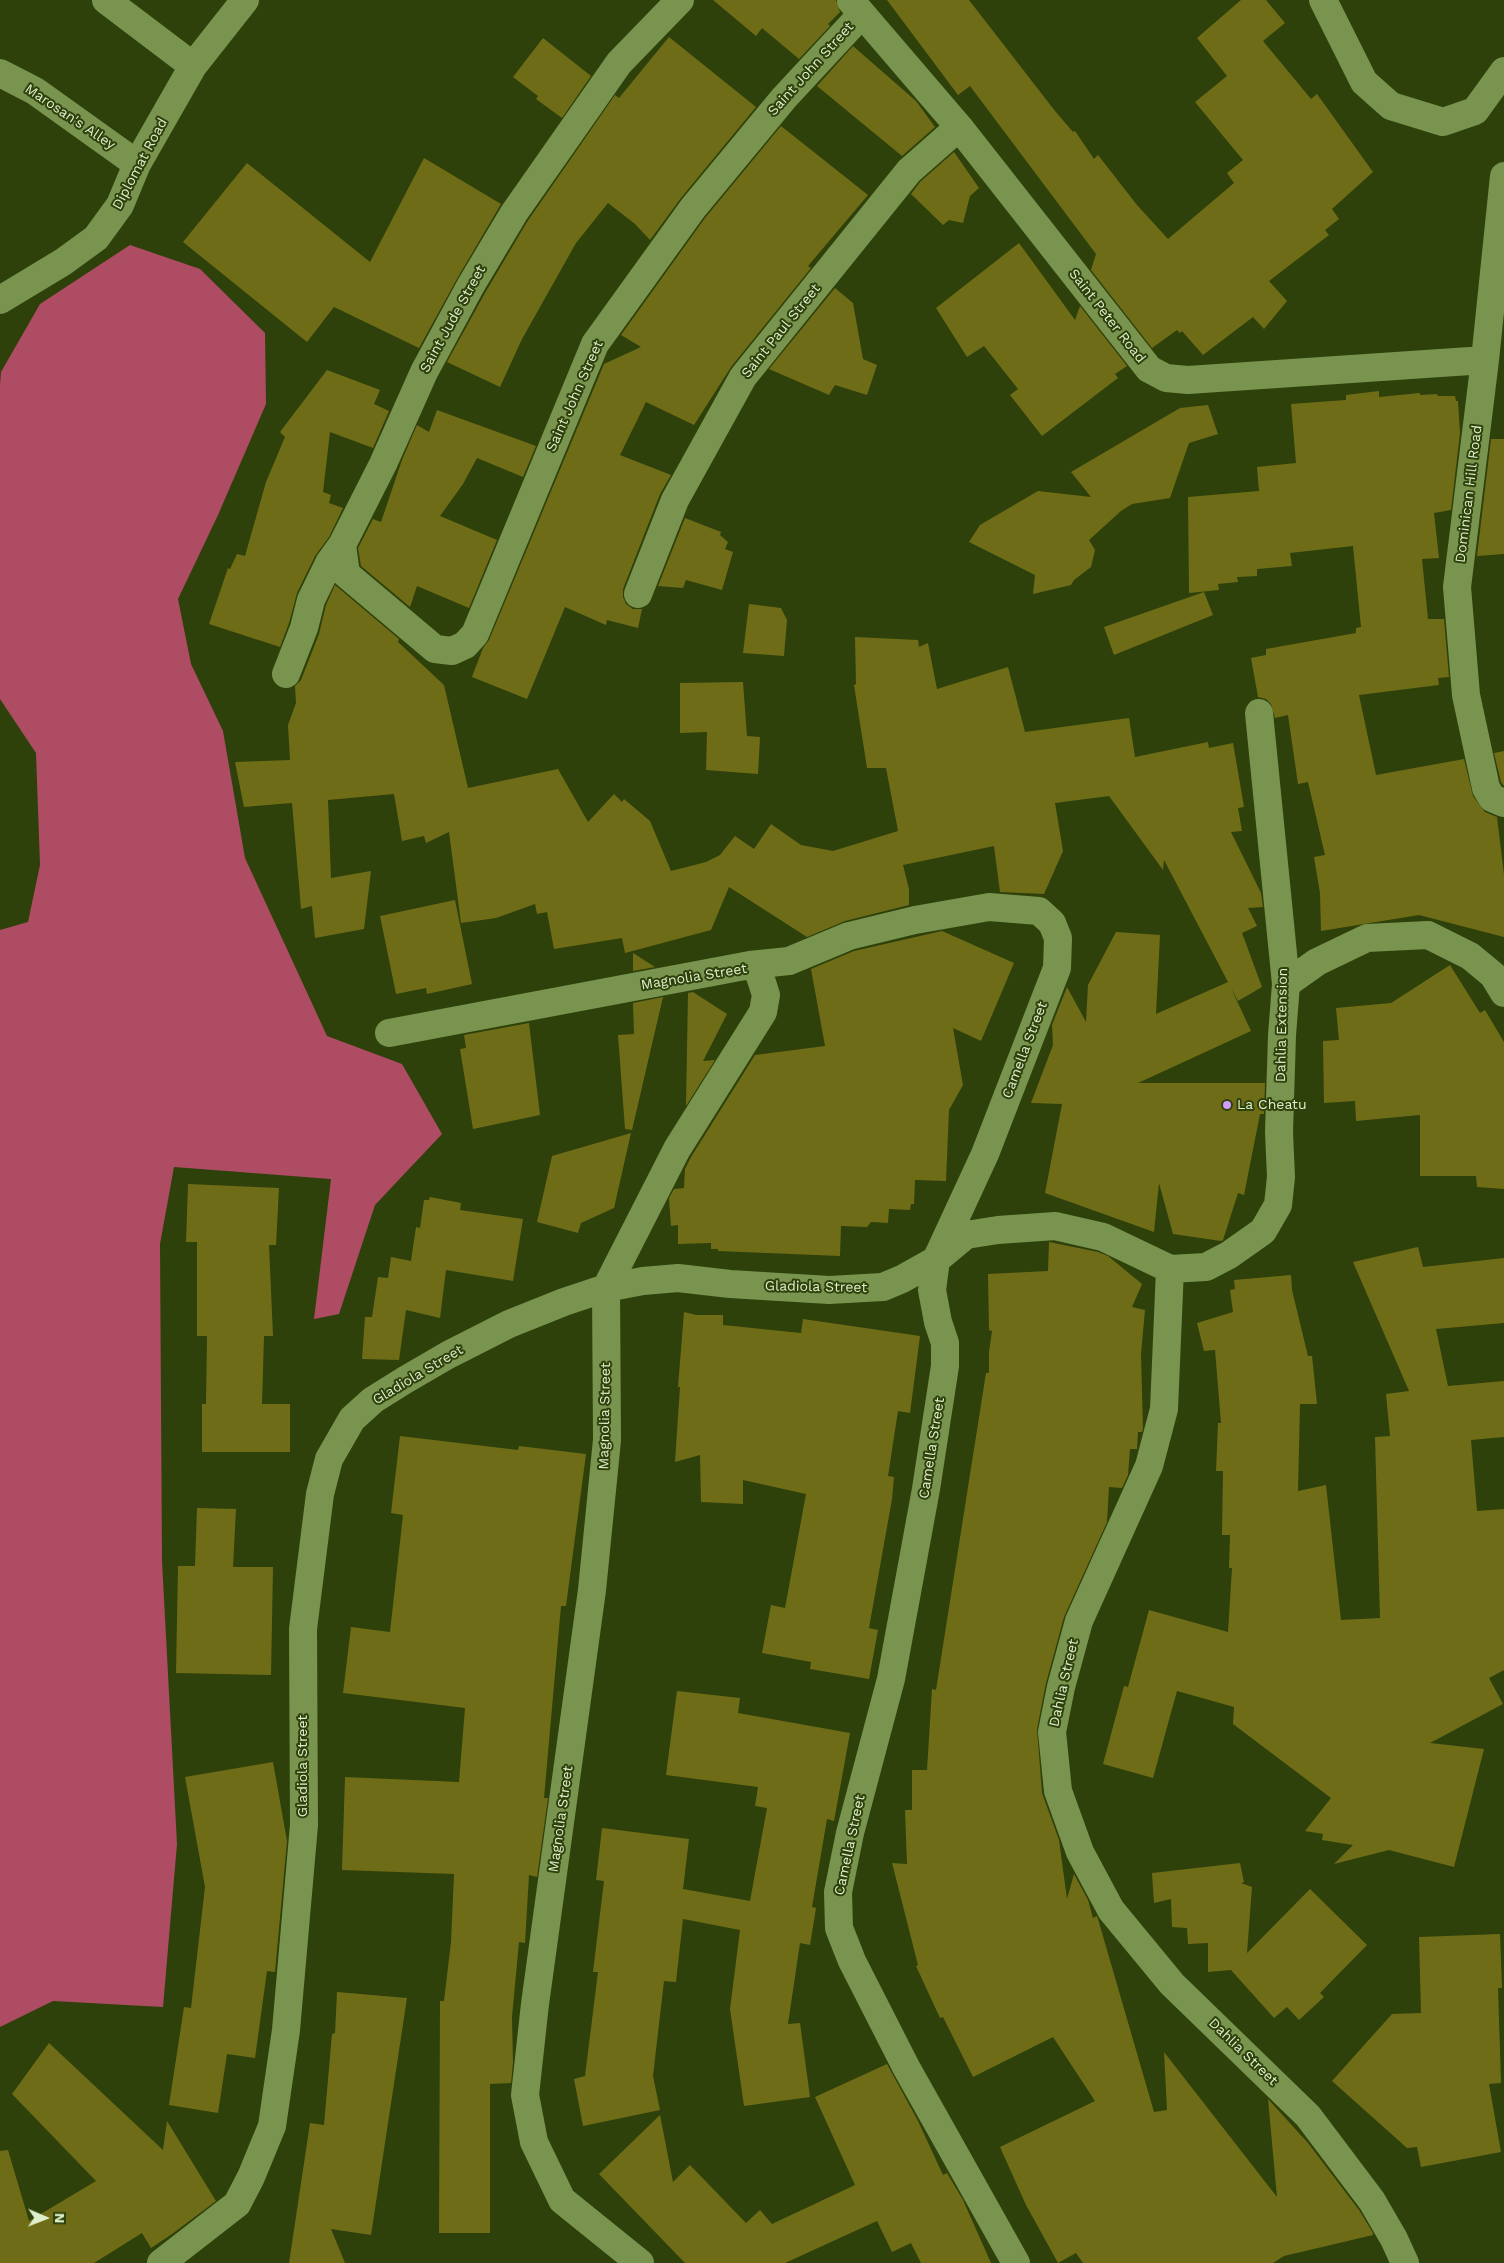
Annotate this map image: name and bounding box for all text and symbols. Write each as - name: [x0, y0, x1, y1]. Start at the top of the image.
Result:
- street label: Saint John Street: [765, 19, 857, 119]
- street label: Marosan's Alley: [22, 81, 118, 153]
- street label: Diplomat Road: [109, 115, 171, 213]
- street label: Saint Jude Street: [417, 262, 489, 376]
- street label: Saint Peter Road: [1065, 266, 1149, 366]
- street label: Saint Paul Street: [738, 281, 824, 381]
- street label: Saint John Street: [543, 338, 607, 454]
- street label: Dominican Hill Road: [1452, 424, 1486, 564]
- street label: Magnolia Street: [640, 960, 748, 994]
- street label: Dahlia Extension: [1273, 968, 1291, 1082]
- street label: Camella Street: [999, 999, 1051, 1101]
- place label: La Cheatu: [1237, 1097, 1307, 1113]
- marker: La Cheatu: [1221, 1099, 1233, 1111]
- street label: Gladiola Street: [765, 1278, 867, 1296]
- street label: Gladiola Street: [370, 1341, 466, 1409]
- street label: Magnolia Street: [596, 1362, 614, 1470]
- street label: Camella Street: [916, 1396, 948, 1500]
- street label: Dahlia Street: [1046, 1637, 1082, 1729]
- street label: Gladiola Street: [295, 1715, 311, 1817]
- street label: Magnolia Street: [545, 1765, 577, 1873]
- street label: Camella Street: [831, 1793, 869, 1897]
- street label: Dahlia Street: [1205, 2015, 1281, 2089]
- north arrow: [20, 2193, 70, 2243]
- text: N: [52, 2213, 68, 2224]

